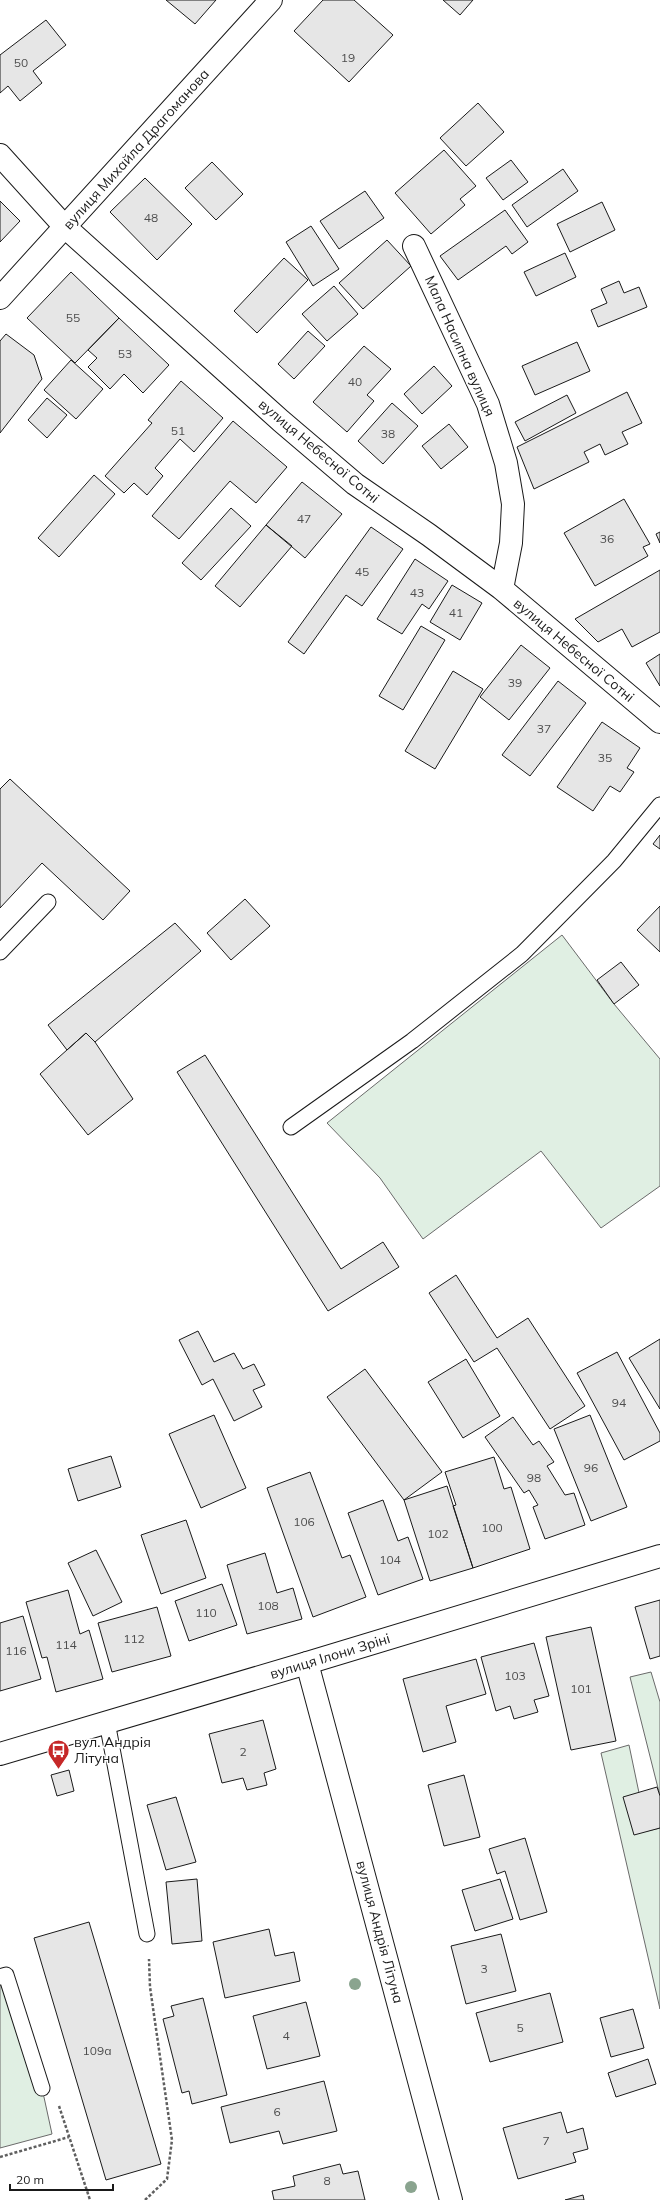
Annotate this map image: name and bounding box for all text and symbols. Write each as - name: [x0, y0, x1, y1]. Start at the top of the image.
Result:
- house number: 19: [341, 50, 355, 65]
- house number: 50: [14, 55, 28, 70]
- street label: вулиця Михайла Драгоманова: [59, 65, 213, 233]
- house number: 48: [144, 210, 158, 225]
- street label: Мала Насипна вулиця: [421, 273, 499, 419]
- house number: 55: [66, 310, 80, 325]
- house number: 53: [118, 346, 132, 361]
- house number: 40: [348, 374, 362, 389]
- street label: вулиця Небесної Сотні: [255, 395, 383, 507]
- house number: 51: [171, 423, 185, 438]
- house number: 38: [381, 426, 395, 441]
- house number: 47: [297, 511, 311, 526]
- house number: 36: [600, 531, 614, 546]
- house number: 45: [355, 564, 369, 579]
- house number: 43: [410, 585, 424, 600]
- street label: вулиця Небесної Сотні: [510, 594, 638, 706]
- house number: 41: [449, 605, 463, 620]
- house number: 39: [508, 675, 522, 690]
- house number: 37: [537, 721, 551, 736]
- house number: 35: [598, 750, 612, 765]
- house number: 94: [612, 1395, 626, 1410]
- house number: 96: [584, 1460, 598, 1475]
- house number: 98: [527, 1470, 541, 1485]
- house number: 106: [293, 1514, 315, 1529]
- house number: 100: [481, 1520, 503, 1535]
- house number: 102: [427, 1526, 449, 1541]
- house number: 104: [379, 1552, 401, 1567]
- house number: 108: [257, 1598, 279, 1613]
- house number: 110: [195, 1605, 217, 1620]
- street label: вулиця Ілони Зріні: [268, 1629, 392, 1683]
- house number: 112: [123, 1631, 145, 1646]
- house number: 114: [55, 1637, 77, 1652]
- house number: 116: [5, 1643, 27, 1658]
- house number: 103: [504, 1668, 526, 1683]
- house number: 101: [570, 1681, 592, 1696]
- place label: вул. Андрія Літуна: [74, 1733, 151, 1767]
- bus stop icon: вул. Андрія Літуна: [46, 1737, 72, 1770]
- house number: 2: [239, 1744, 247, 1759]
- street label: вулиця Андрія Літуна: [352, 1859, 408, 2005]
- house number: 3: [480, 1961, 488, 1976]
- house number: 5: [516, 2020, 524, 2035]
- house number: 4: [282, 2028, 290, 2043]
- house number: 109а: [83, 2043, 111, 2058]
- house number: 6: [273, 2104, 281, 2119]
- house number: 7: [542, 2133, 550, 2148]
- scale bar: [10, 2166, 113, 2192]
- text: 20 m: [16, 2172, 44, 2187]
- house number: 8: [323, 2173, 331, 2188]

